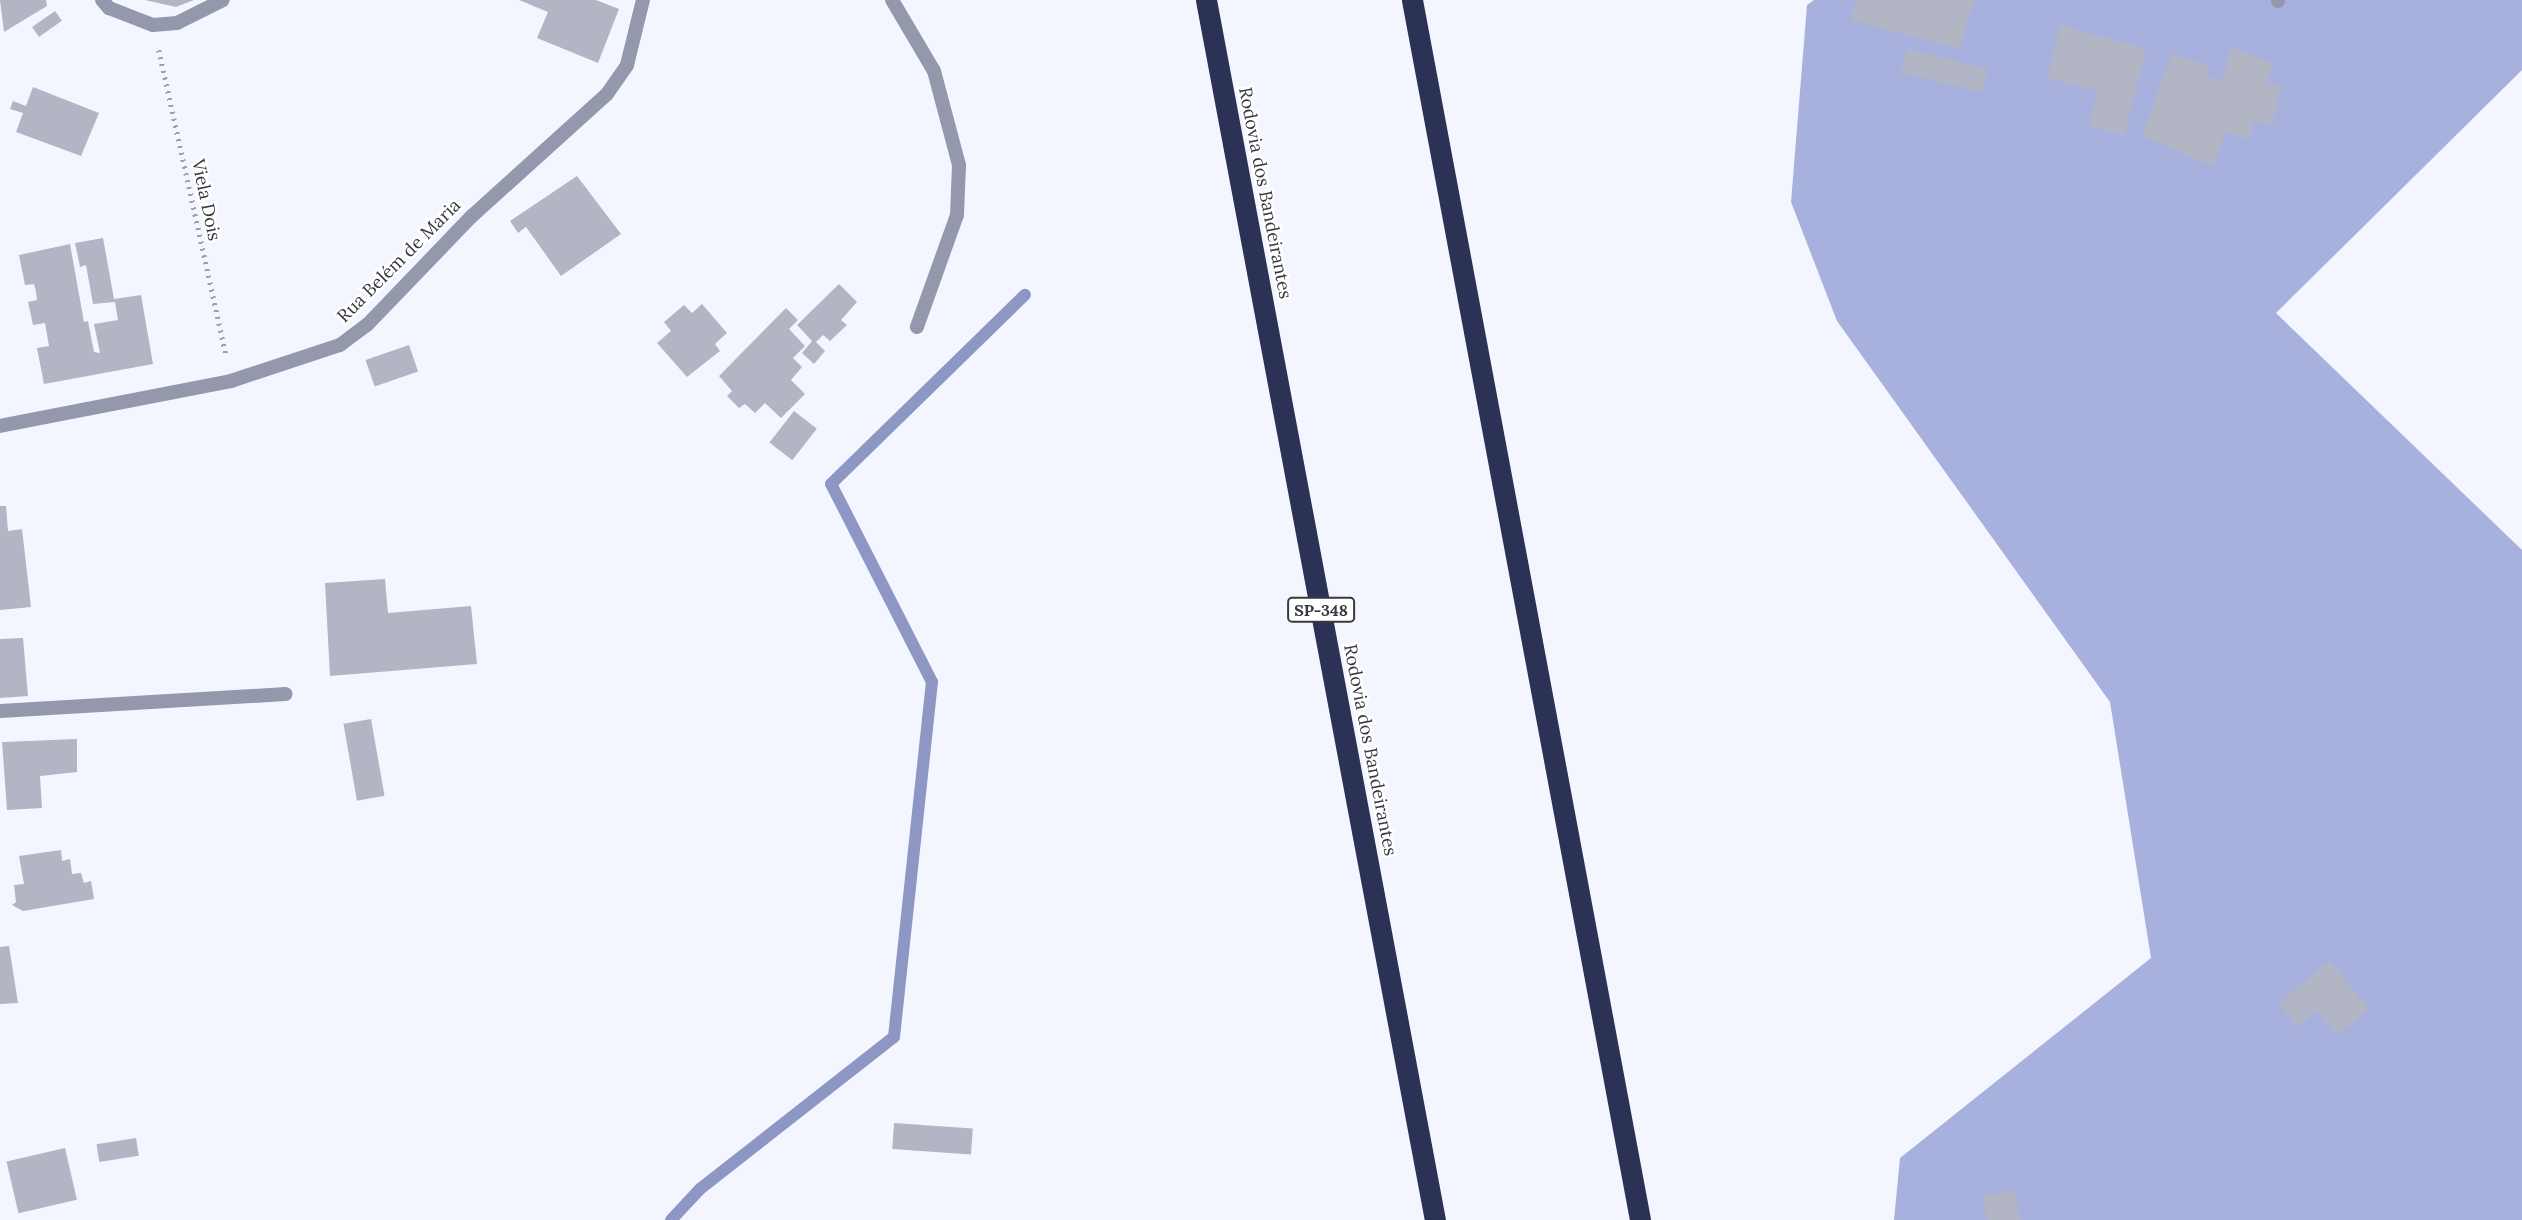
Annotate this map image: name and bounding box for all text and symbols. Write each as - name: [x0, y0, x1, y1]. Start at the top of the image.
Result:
- street label: Rodovia dos Bandeirantes: [1234, 85, 1296, 301]
- street label: Viela Dois: [187, 157, 225, 243]
- street label: Rua Belém de Maria: [333, 195, 465, 327]
- road number: SP-348: [1286, 597, 1356, 622]
- street label: Rodovia dos Bandeirantes: [1339, 642, 1401, 858]

